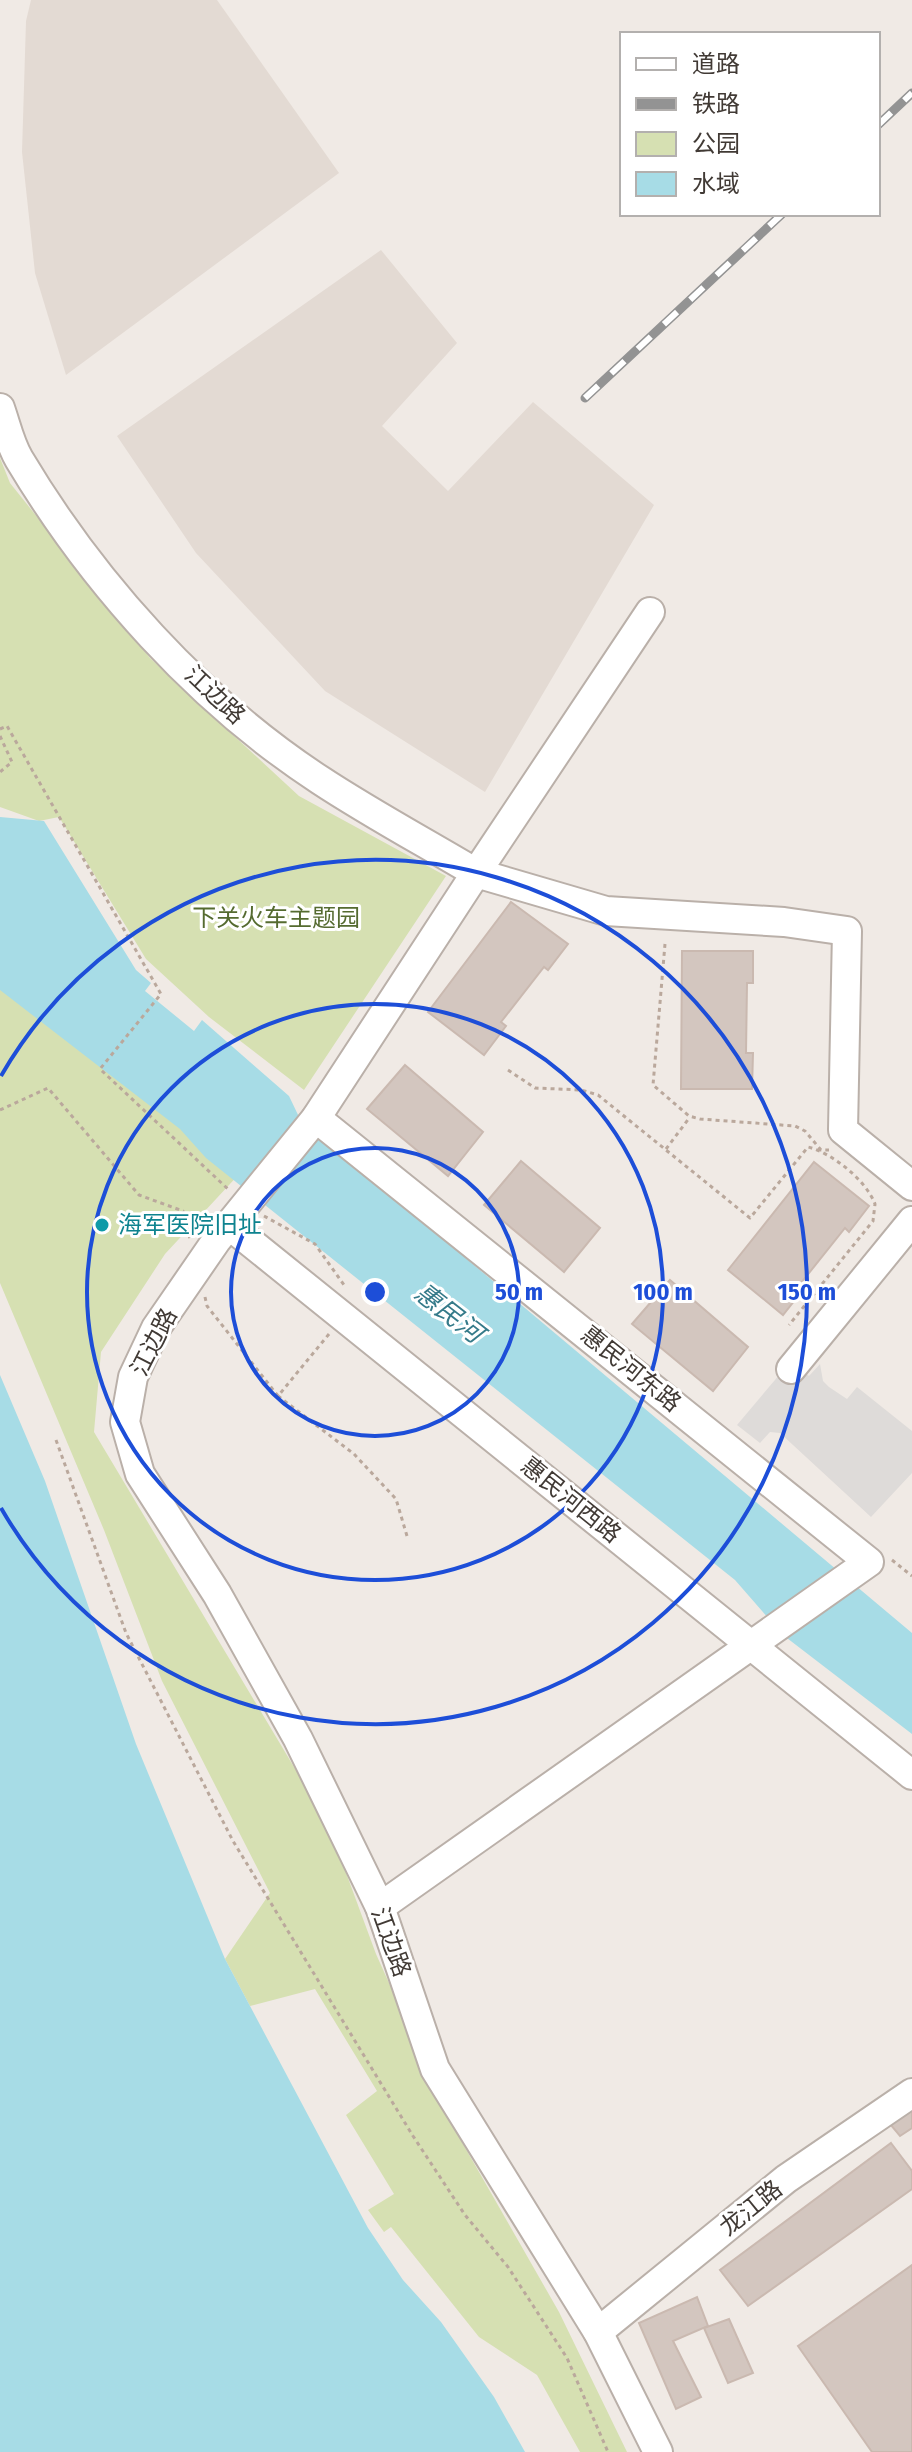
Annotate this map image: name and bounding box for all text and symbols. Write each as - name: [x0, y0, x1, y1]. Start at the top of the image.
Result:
- legend: [620, 32, 880, 216]
- text: 道路: [692, 50, 740, 78]
- text: 铁路: [692, 90, 740, 118]
- text: 公园: [692, 130, 740, 158]
- text: 水域: [692, 170, 740, 198]
- street label: 江边路: [179, 660, 251, 730]
- park label: 下关火车主题园: [192, 904, 360, 932]
- place label: 海军医院旧址: [118, 1211, 262, 1239]
- marker: 海军医院旧址: [93, 1216, 111, 1234]
- water label: 惠民河: [408, 1277, 493, 1353]
- centre of rings: [361, 1278, 389, 1306]
- text: 50 m: [495, 1278, 543, 1306]
- text: 100 m: [633, 1278, 693, 1306]
- text: 150 m: [778, 1278, 836, 1306]
- street label: 江边路: [125, 1304, 183, 1380]
- street label: 惠民河东路: [576, 1320, 686, 1418]
- street label: 惠民河西路: [516, 1451, 626, 1549]
- street label: 江边路: [366, 1903, 416, 1981]
- street label: 龙江路: [714, 2174, 788, 2242]

